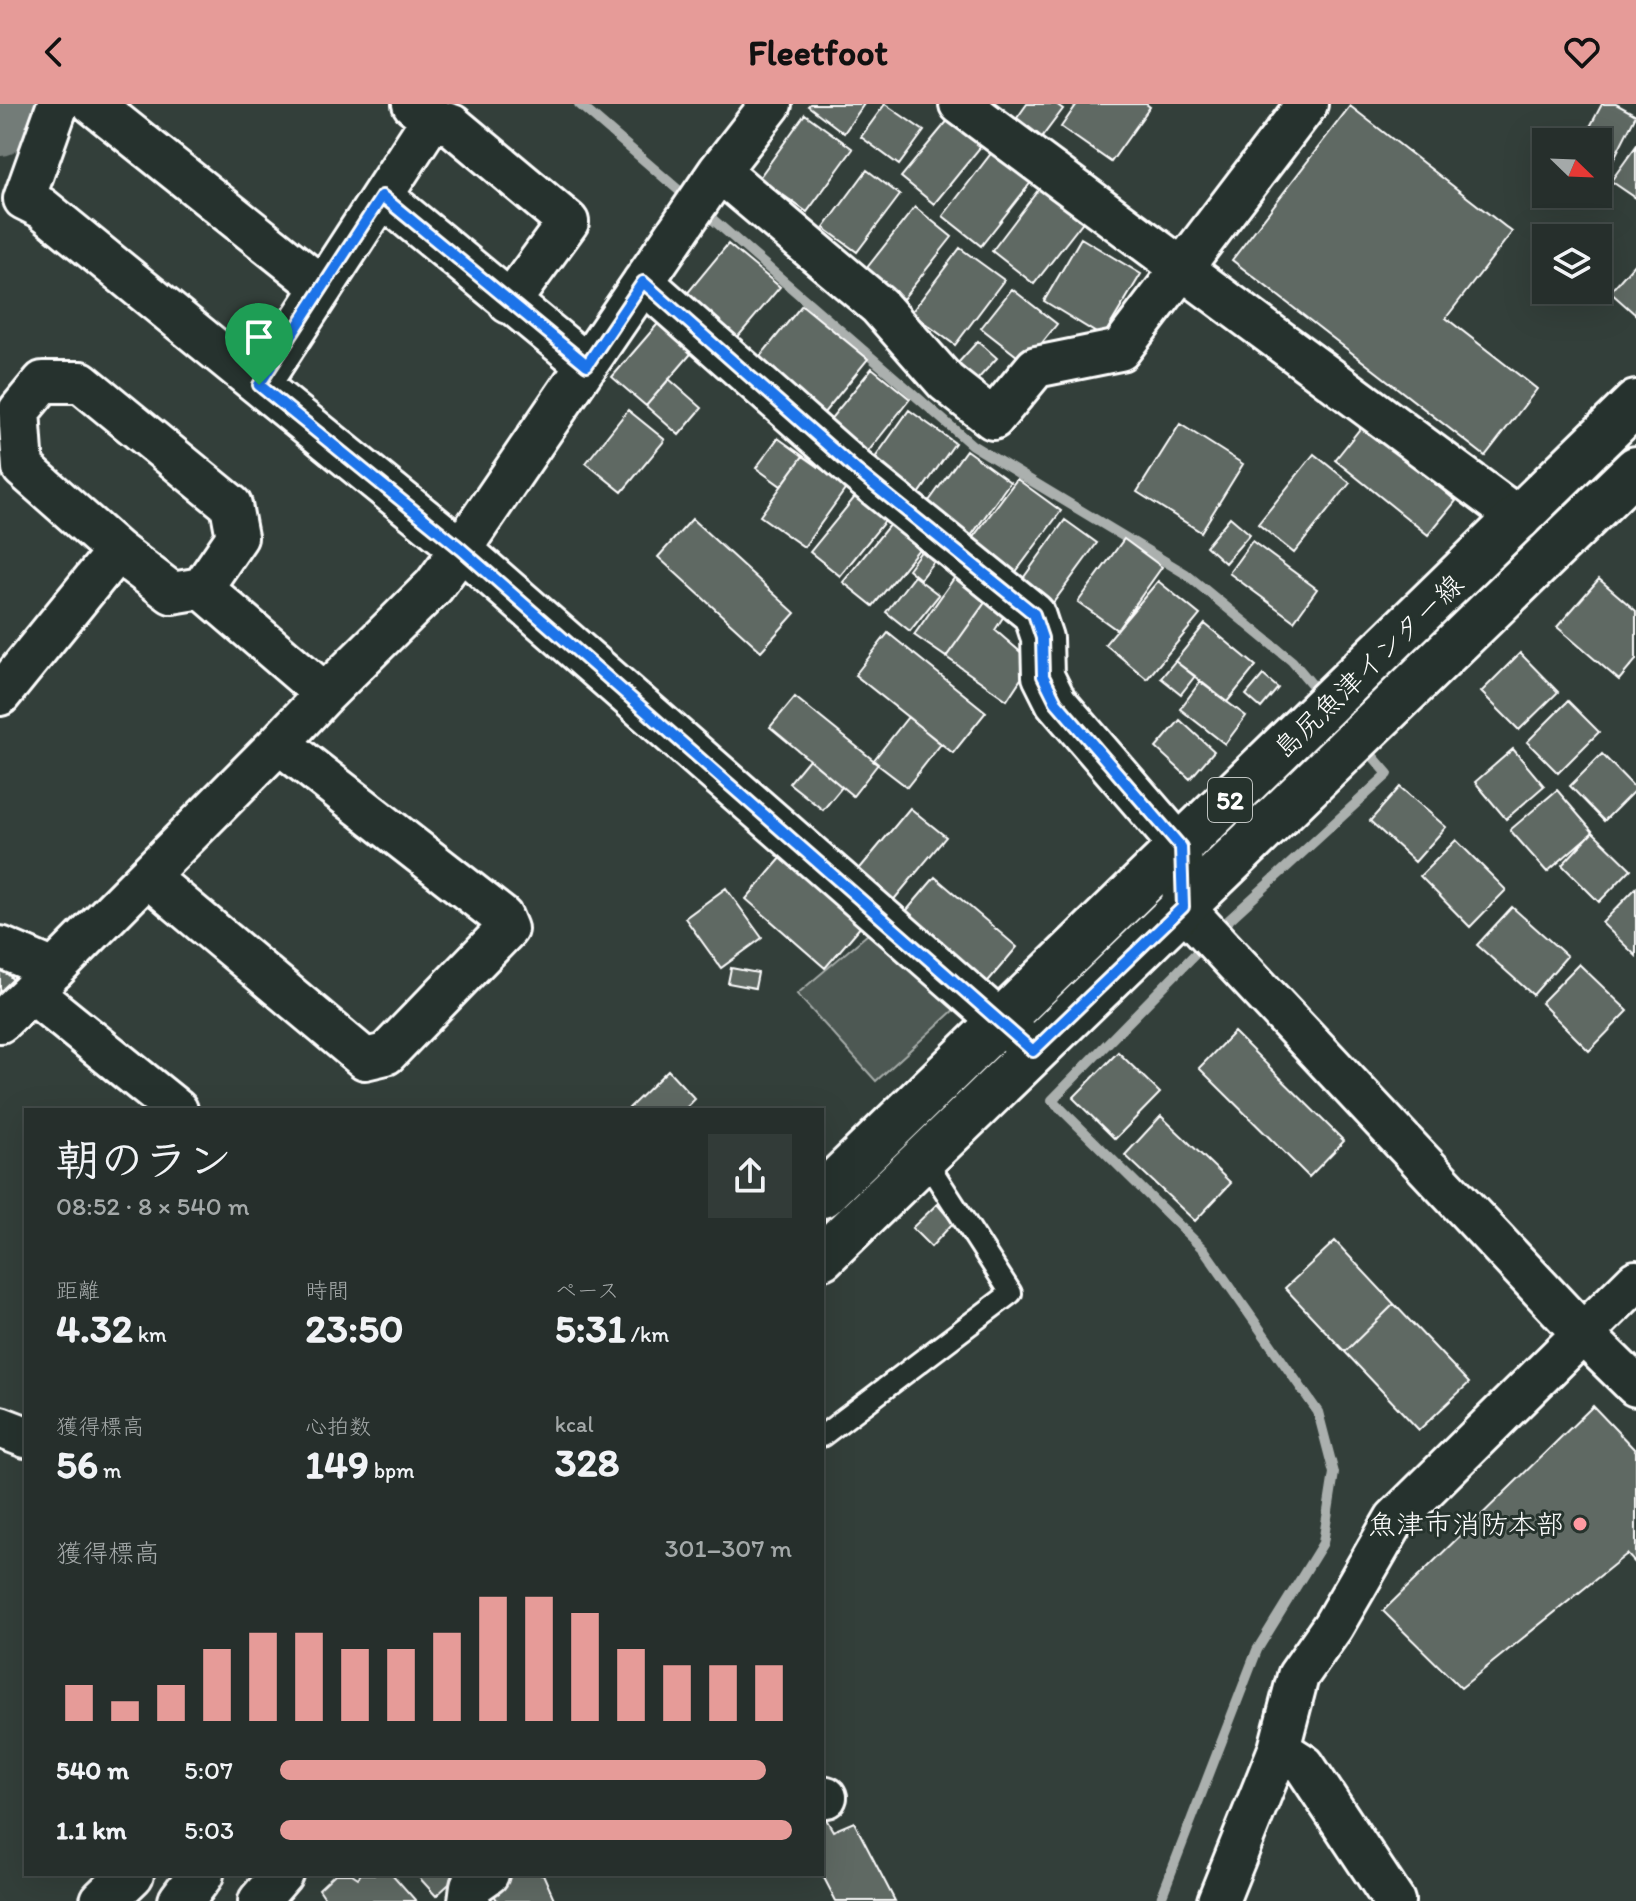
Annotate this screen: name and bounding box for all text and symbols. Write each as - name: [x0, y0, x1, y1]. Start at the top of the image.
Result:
- icon: back: [32, 30, 76, 74]
- icon: heart: [1560, 30, 1604, 74]
- text: Fleetfoot: [748, 31, 888, 74]
- north arrow: [1532, 128, 1612, 208]
- map controls: [1532, 128, 1612, 304]
- button: layers: [1532, 224, 1612, 304]
- pin: [225, 303, 293, 385]
- icon: arrive: [237, 315, 281, 359]
- street label: 島尻魚津インター線: [1266, 567, 1470, 765]
- road number: 52: [1208, 778, 1252, 822]
- text: 朝のラン: [56, 1133, 232, 1186]
- button: share: [708, 1134, 792, 1218]
- text: 08:52 · 8 × 540 m: [56, 1190, 250, 1222]
- text: 距離: [56, 1277, 100, 1304]
- text: 時間: [305, 1277, 349, 1304]
- text: ペース: [555, 1277, 619, 1304]
- text: 4.32: [56, 1304, 133, 1352]
- text: 23:50: [305, 1304, 404, 1352]
- text: 5:31: [555, 1304, 626, 1352]
- text: km: [133, 1321, 167, 1348]
- text: /km: [626, 1321, 669, 1348]
- text: kcal: [555, 1411, 594, 1438]
- text: 獲得標高: [56, 1413, 144, 1440]
- text: 心拍数: [305, 1413, 371, 1440]
- text: 328: [555, 1438, 619, 1486]
- text: 56: [56, 1440, 98, 1488]
- text: 149: [305, 1440, 369, 1488]
- text: m: [98, 1457, 122, 1484]
- text: bpm: [369, 1457, 415, 1484]
- place label: 魚津市消防本部: [1368, 1507, 1564, 1541]
- marker: 魚津市消防本部: [1571, 1515, 1589, 1533]
- text: 301–307 m: [664, 1532, 792, 1564]
- text: 獲得標高: [56, 1537, 160, 1569]
- text: 540 m: [56, 1754, 129, 1786]
- text: 5:07: [184, 1754, 233, 1786]
- text: 1.1 km: [56, 1814, 127, 1846]
- text: 5:03: [184, 1814, 234, 1846]

